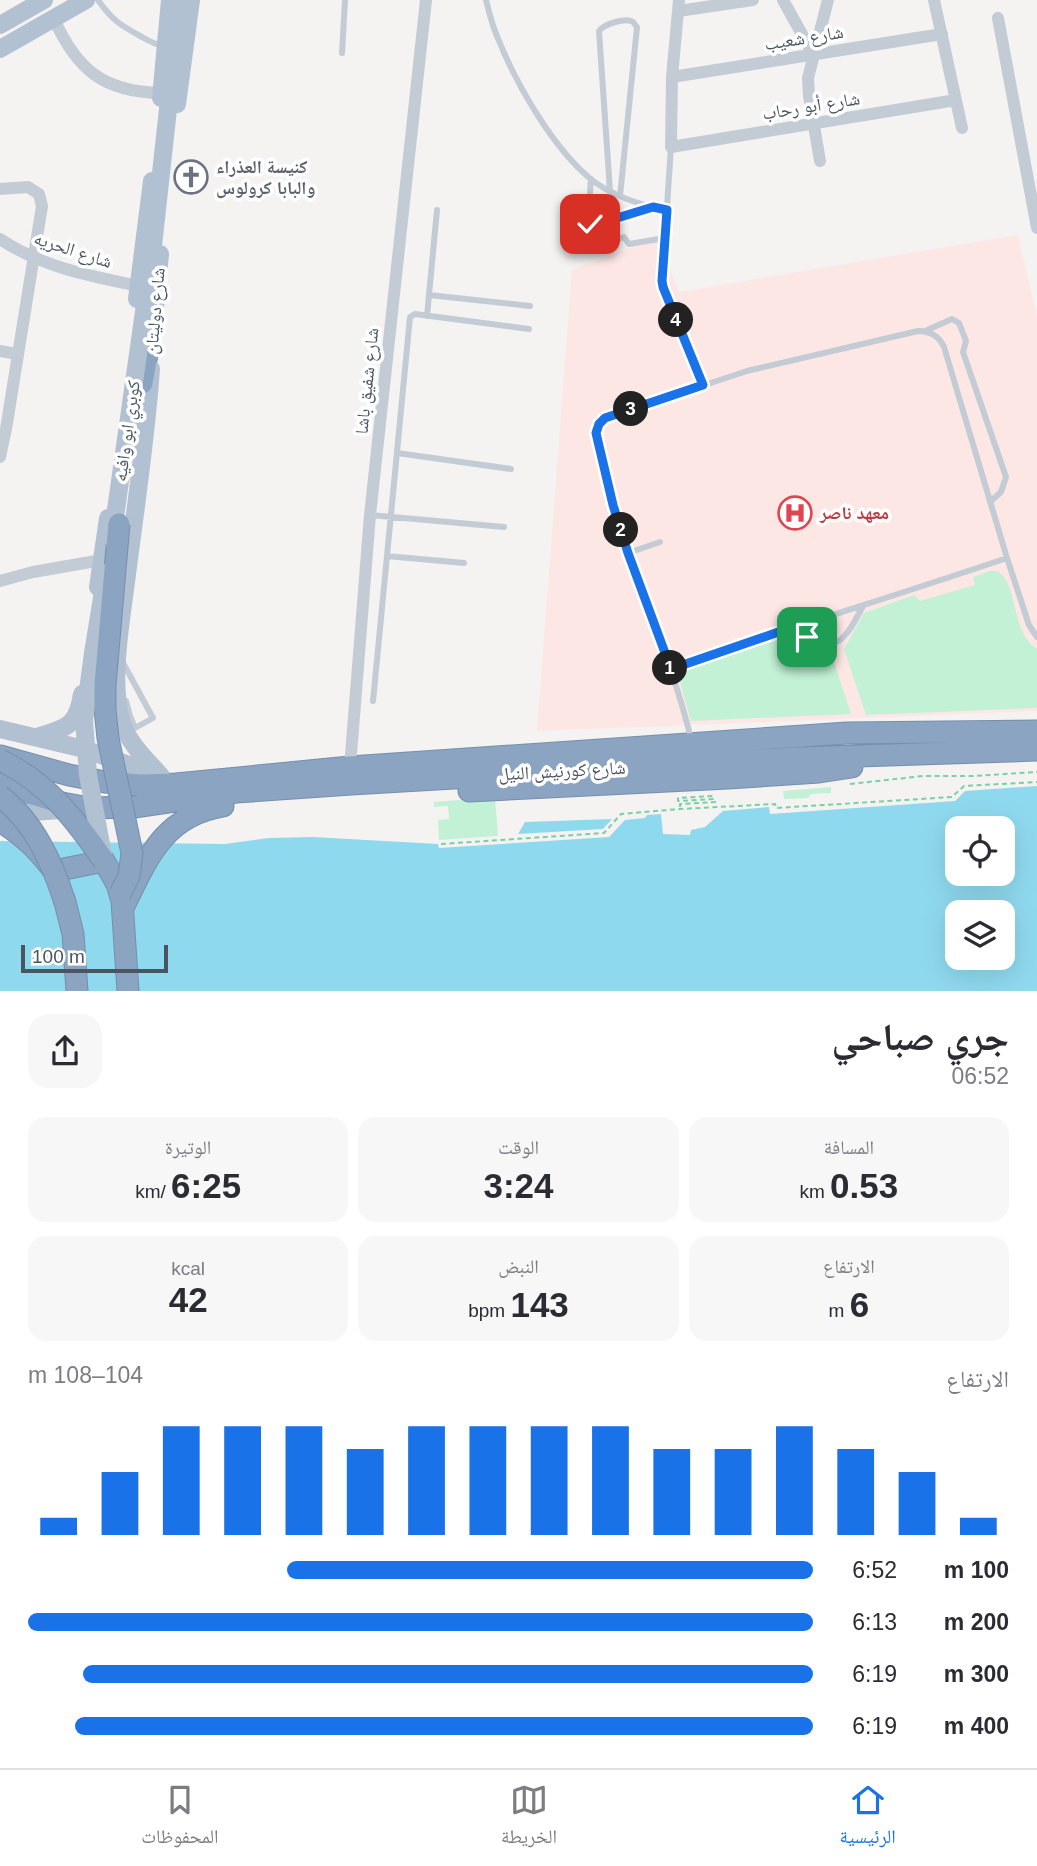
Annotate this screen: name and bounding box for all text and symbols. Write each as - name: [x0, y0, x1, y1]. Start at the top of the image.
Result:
- street label: شارع شعيب: [763, 22, 845, 55]
- street label: شارع أبو رحاب: [761, 88, 861, 125]
- place label: كنيسة العذراء والبابا كرولوس: [216, 157, 315, 199]
- church icon: كنيسة العذراء والبابا كرولوس: [172, 158, 210, 196]
- pin: [560, 194, 620, 254]
- icon: check: [571, 205, 609, 243]
- street label: شارع الحريه: [31, 228, 115, 273]
- street label: شارع دوليتان: [141, 267, 170, 355]
- pin: 4: [658, 302, 694, 338]
- text: 4: [670, 309, 681, 330]
- street label: شارع شفيق باشا: [351, 327, 384, 435]
- street label: كوبري ابو وافيه: [110, 379, 149, 483]
- pin: 3: [614, 392, 648, 426]
- text: 3: [625, 398, 636, 419]
- hospital icon: معهد ناصر: [776, 494, 814, 532]
- place label: معهد ناصر: [819, 503, 889, 523]
- pin: 2: [604, 512, 638, 548]
- text: 2: [615, 519, 626, 540]
- pin: [777, 607, 837, 667]
- icon: arrive: [788, 618, 826, 656]
- pin: 1: [652, 650, 688, 686]
- text: 1: [664, 657, 675, 678]
- street label: شارع كورنيش النيل: [498, 758, 626, 785]
- map controls: [945, 816, 1015, 970]
- button: locate: [945, 816, 1015, 886]
- button: layers: [945, 900, 1015, 970]
- scale bar: [21, 942, 168, 974]
- text: 100 m: [32, 946, 85, 967]
- button: share: [28, 1014, 102, 1088]
- text: جري صباحي: [831, 1016, 1009, 1058]
- text: 06:52: [951, 1063, 1009, 1089]
- text: الوتيرة: [165, 1137, 211, 1158]
- text: الوقت: [498, 1137, 539, 1158]
- text: المسافة: [824, 1137, 874, 1158]
- text: 6:25: [171, 1166, 241, 1205]
- text: 3:24: [483, 1166, 554, 1205]
- text: 0.53: [830, 1166, 898, 1205]
- text: /km: [135, 1181, 171, 1202]
- text: km: [799, 1181, 830, 1202]
- text: النبض: [498, 1256, 539, 1277]
- text: الارتفاع: [823, 1256, 875, 1277]
- text: kcal: [171, 1258, 205, 1279]
- text: 42: [169, 1280, 208, 1319]
- text: 143: [510, 1285, 569, 1324]
- text: 6: [850, 1285, 869, 1324]
- text: bpm: [468, 1300, 510, 1321]
- text: m: [829, 1300, 850, 1321]
- text: 104–108 m: [28, 1362, 143, 1388]
- text: الارتفاع: [946, 1366, 1009, 1392]
- text: 6:52: [852, 1557, 897, 1583]
- text: 100 m: [944, 1557, 1009, 1583]
- text: 6:13: [852, 1609, 897, 1635]
- text: 200 m: [944, 1609, 1009, 1635]
- text: 6:19: [852, 1661, 897, 1687]
- text: 300 m: [944, 1661, 1009, 1687]
- text: 6:19: [852, 1713, 897, 1739]
- text: 400 m: [944, 1713, 1009, 1739]
- tab: المحفوظات: [141, 1781, 219, 1855]
- tab: الخريطة: [501, 1781, 557, 1855]
- tab: الرئيسية: [839, 1781, 896, 1855]

